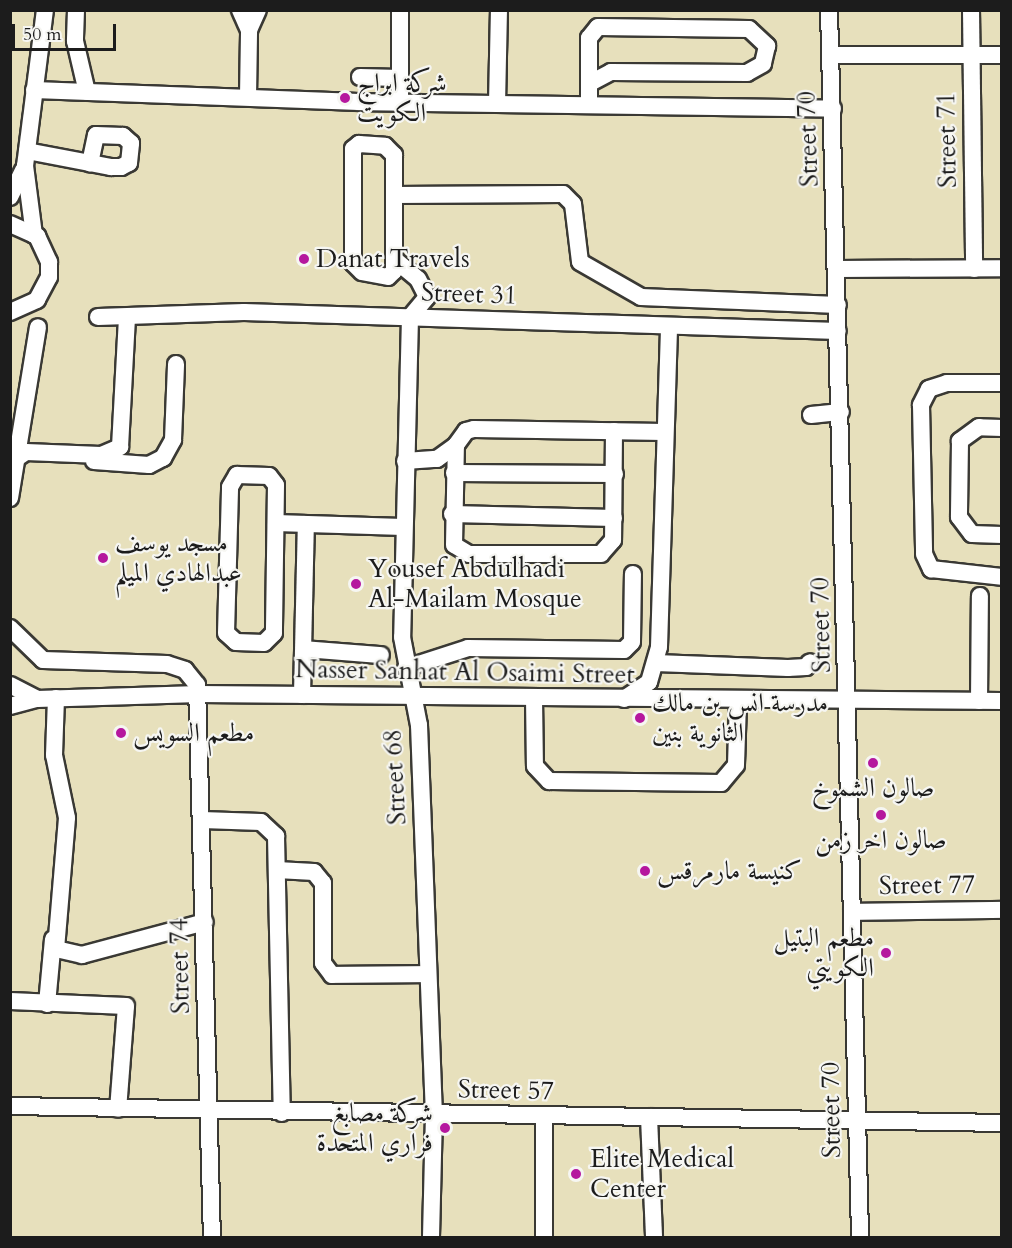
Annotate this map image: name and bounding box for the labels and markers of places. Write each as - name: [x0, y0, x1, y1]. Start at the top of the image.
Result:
- place label: شركة ابراج الكويت: [357, 67, 447, 128]
- marker: شركة ابراج الكويت: [338, 91, 352, 105]
- place label: Danat Travels: [316, 243, 470, 275]
- marker: Danat Travels: [297, 252, 311, 266]
- place label: مسجد يوسف عبدالهادي الميلم: [115, 527, 242, 588]
- marker: مسجد يوسف عبدالهادي الميلم: [96, 551, 110, 565]
- place label: Yousef Abdulhadi Al-Mailam Mosque: [368, 553, 582, 614]
- marker: Yousef Abdulhadi Al-Mailam Mosque: [349, 577, 363, 591]
- place label: مدرسة انس بن مالك الثانوية بنين: [652, 687, 828, 748]
- marker: مدرسة انس بن مالك الثانوية بنين: [633, 711, 647, 725]
- place label: مطعم السويس: [133, 717, 254, 749]
- marker: مطعم السويس: [114, 726, 128, 740]
- marker: صالون الشموخ: [866, 756, 880, 770]
- place label: صالون الشموخ: [812, 772, 934, 804]
- marker: صالون اخر زمن: [874, 808, 888, 822]
- place label: صالون اخر زمن: [815, 824, 947, 856]
- place label: كنيسة مارمرقس: [657, 855, 802, 887]
- marker: كنيسة مارمرقس: [638, 864, 652, 878]
- place label: مطعم البتيل الكويتي: [774, 922, 874, 984]
- marker: مطعم البتيل الكويتي: [879, 946, 893, 960]
- place label: شركة مصابغ فراري المتحدة: [317, 1097, 433, 1158]
- marker: شركة مصابغ فراري المتحدة: [438, 1121, 452, 1135]
- place label: Elite Medical Center: [590, 1143, 734, 1204]
- marker: Elite Medical Center: [567, 1165, 585, 1183]

